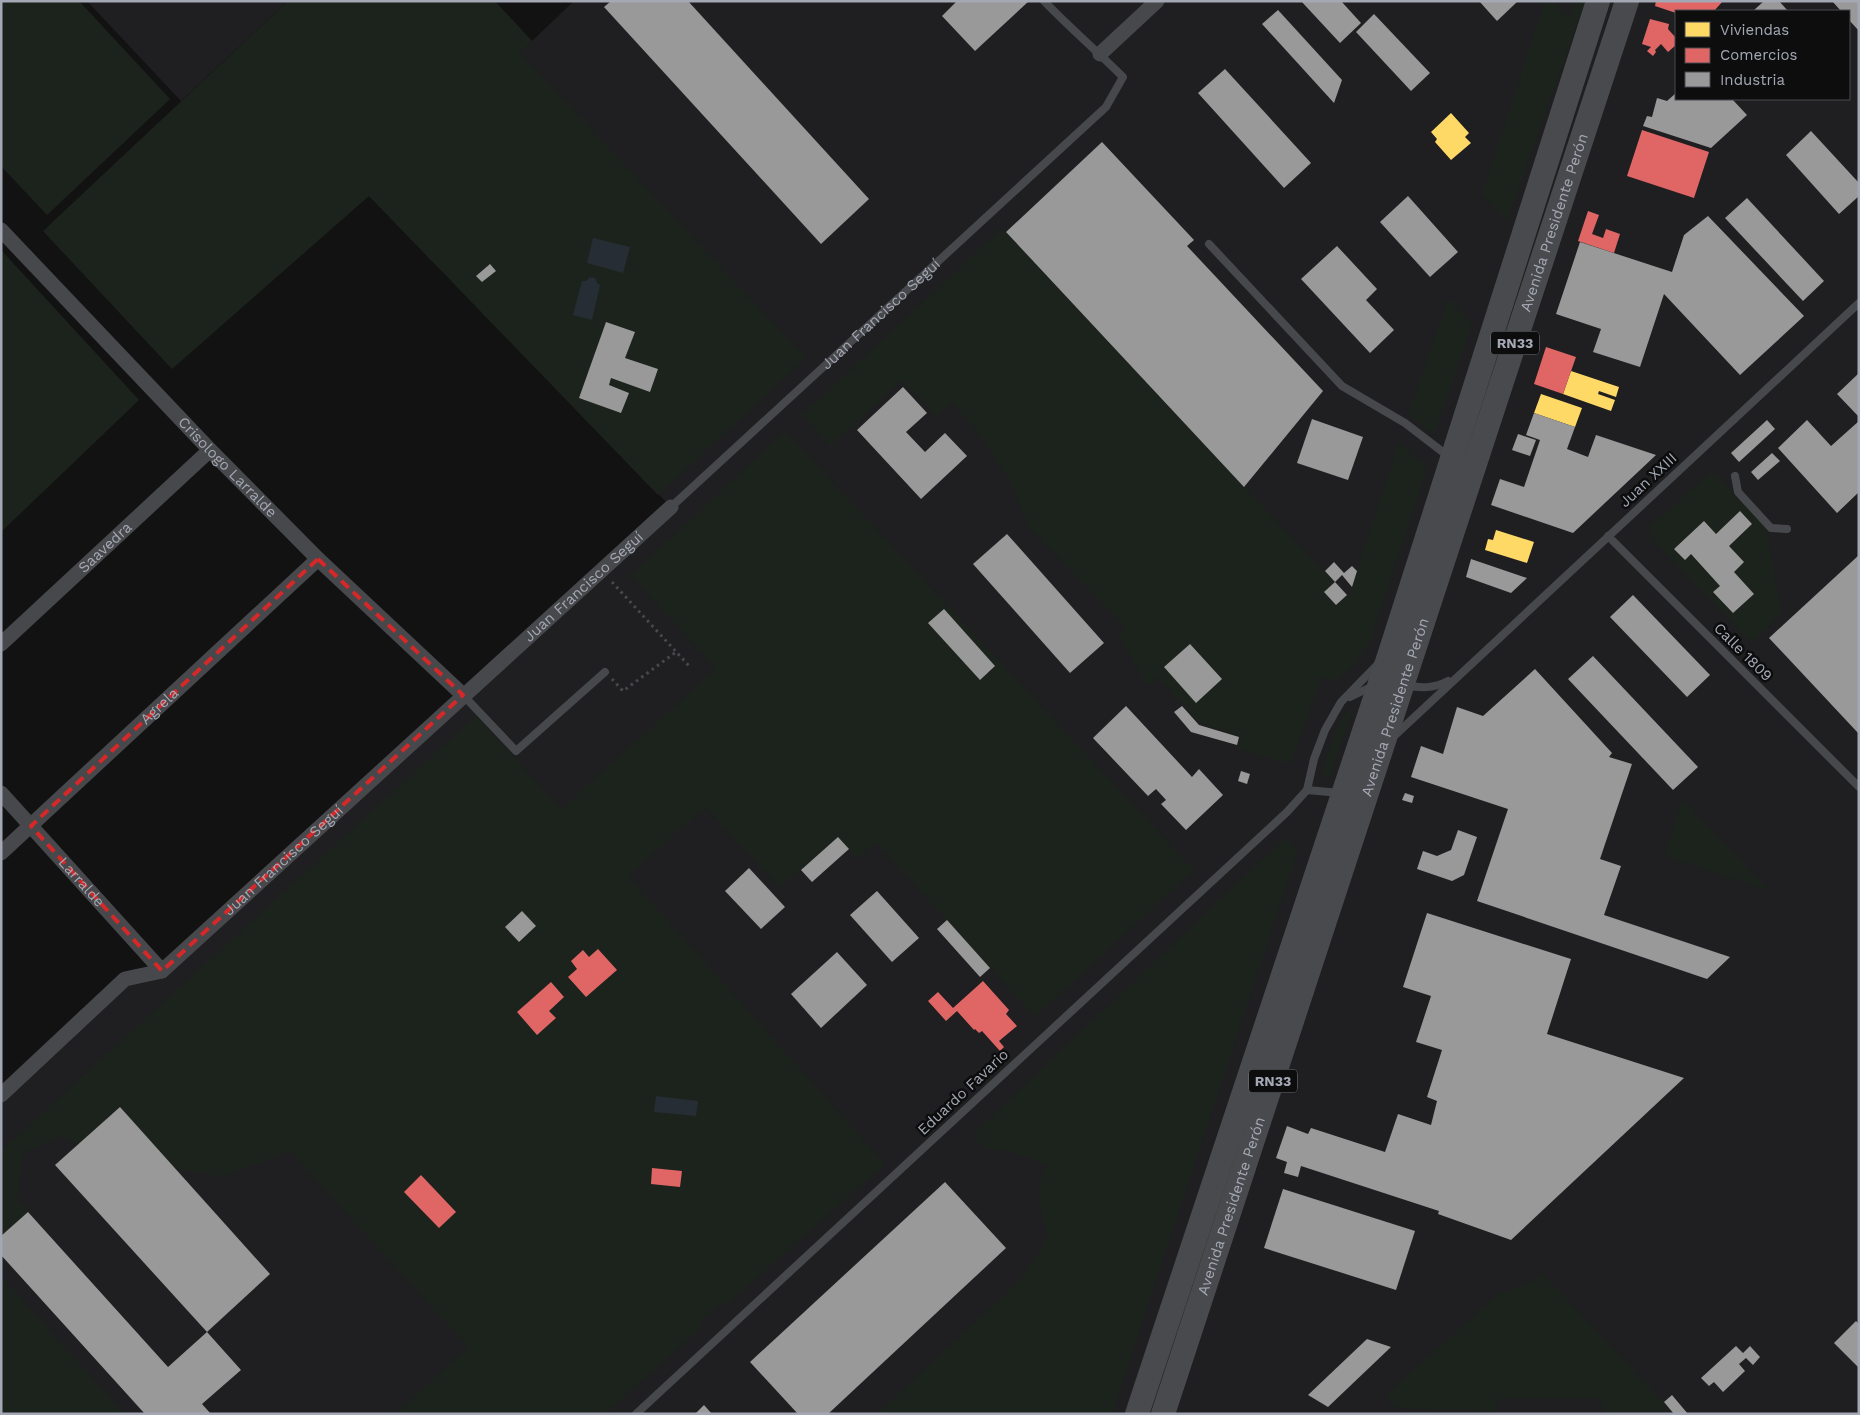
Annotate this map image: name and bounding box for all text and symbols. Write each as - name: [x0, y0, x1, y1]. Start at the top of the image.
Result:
- legend: [1675, 10, 1850, 100]
- text: Viviendas: [1720, 21, 1789, 39]
- text: Comercios: [1720, 46, 1798, 64]
- text: Industria: [1720, 71, 1786, 89]
- street label: Avenida Presidente Perón: [1517, 131, 1592, 314]
- street label: Juan Francisco Seguí: [818, 255, 944, 373]
- road number: RN33: [1491, 332, 1539, 354]
- street label: Crisologo Larralde: [174, 413, 281, 521]
- street label: Juan XXIII: [1616, 449, 1680, 511]
- street label: Saavedra: [75, 518, 136, 577]
- street label: Juan Francisco Seguí: [520, 528, 647, 646]
- street label: Avenida Presidente Perón: [1357, 616, 1433, 799]
- street label: Calle 1809: [1710, 619, 1776, 685]
- street label: Agrela: [137, 684, 183, 728]
- street label: Juan Francisco Seguí: [220, 801, 347, 919]
- street label: Larralde: [54, 853, 109, 911]
- street label: Eduardo Favario: [914, 1045, 1012, 1139]
- road number: RN33: [1249, 1070, 1297, 1092]
- street label: Avenida Presidente Perón: [1194, 1114, 1269, 1297]

